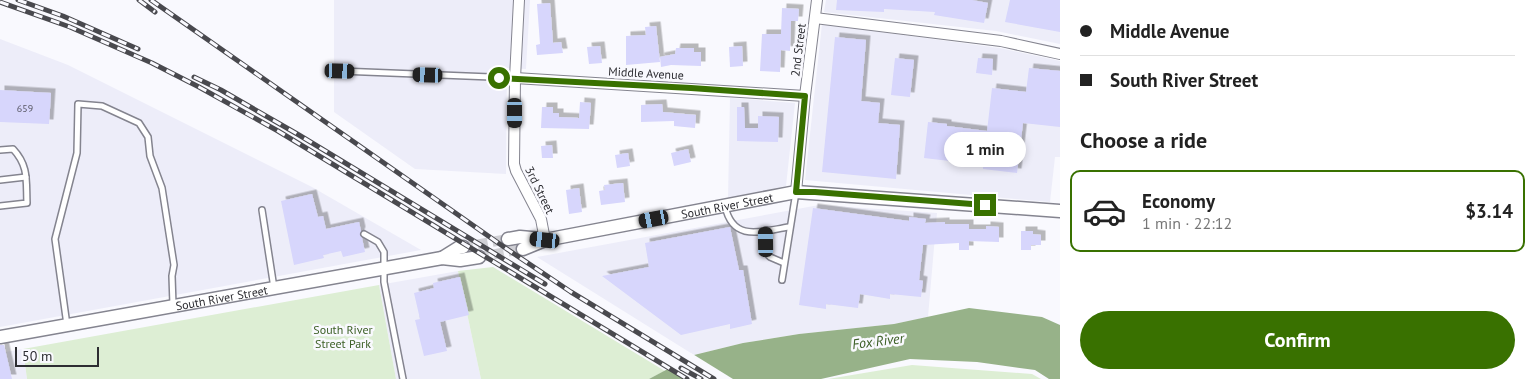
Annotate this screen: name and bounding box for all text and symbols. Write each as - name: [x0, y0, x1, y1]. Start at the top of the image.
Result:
- text: Middle Avenue: [1110, 19, 1229, 43]
- street label: 2nd Street: [787, 23, 809, 77]
- car: [324, 63, 355, 79]
- street label: Middle Avenue: [608, 64, 684, 82]
- car: [412, 67, 443, 83]
- route start: [488, 67, 510, 89]
- text: South River Street: [1110, 68, 1258, 92]
- car: [507, 98, 522, 128]
- house number: 659: [17, 102, 33, 115]
- text: Choose a ride: [1080, 126, 1207, 154]
- callout: 1 min: [944, 132, 1026, 168]
- text: 1 min: [965, 139, 1005, 159]
- street label: 3rd Street: [522, 164, 558, 216]
- street label: South River Street: [680, 189, 774, 221]
- icon: car: [1082, 189, 1127, 234]
- text: Economy: [1142, 189, 1215, 213]
- route end: [974, 194, 996, 216]
- text: $3.14: [1465, 199, 1513, 223]
- car: [637, 209, 670, 229]
- text: 1 min · 22:12: [1142, 213, 1232, 233]
- car: [758, 227, 773, 257]
- car: [529, 231, 560, 249]
- street label: South River Street: [174, 282, 269, 313]
- button: Confirm: [1080, 311, 1515, 369]
- park label: South River Street Park: [313, 322, 373, 351]
- water label: Fox River: [851, 329, 906, 353]
- scale bar: [15, 344, 99, 367]
- text: 50 m: [22, 347, 52, 365]

